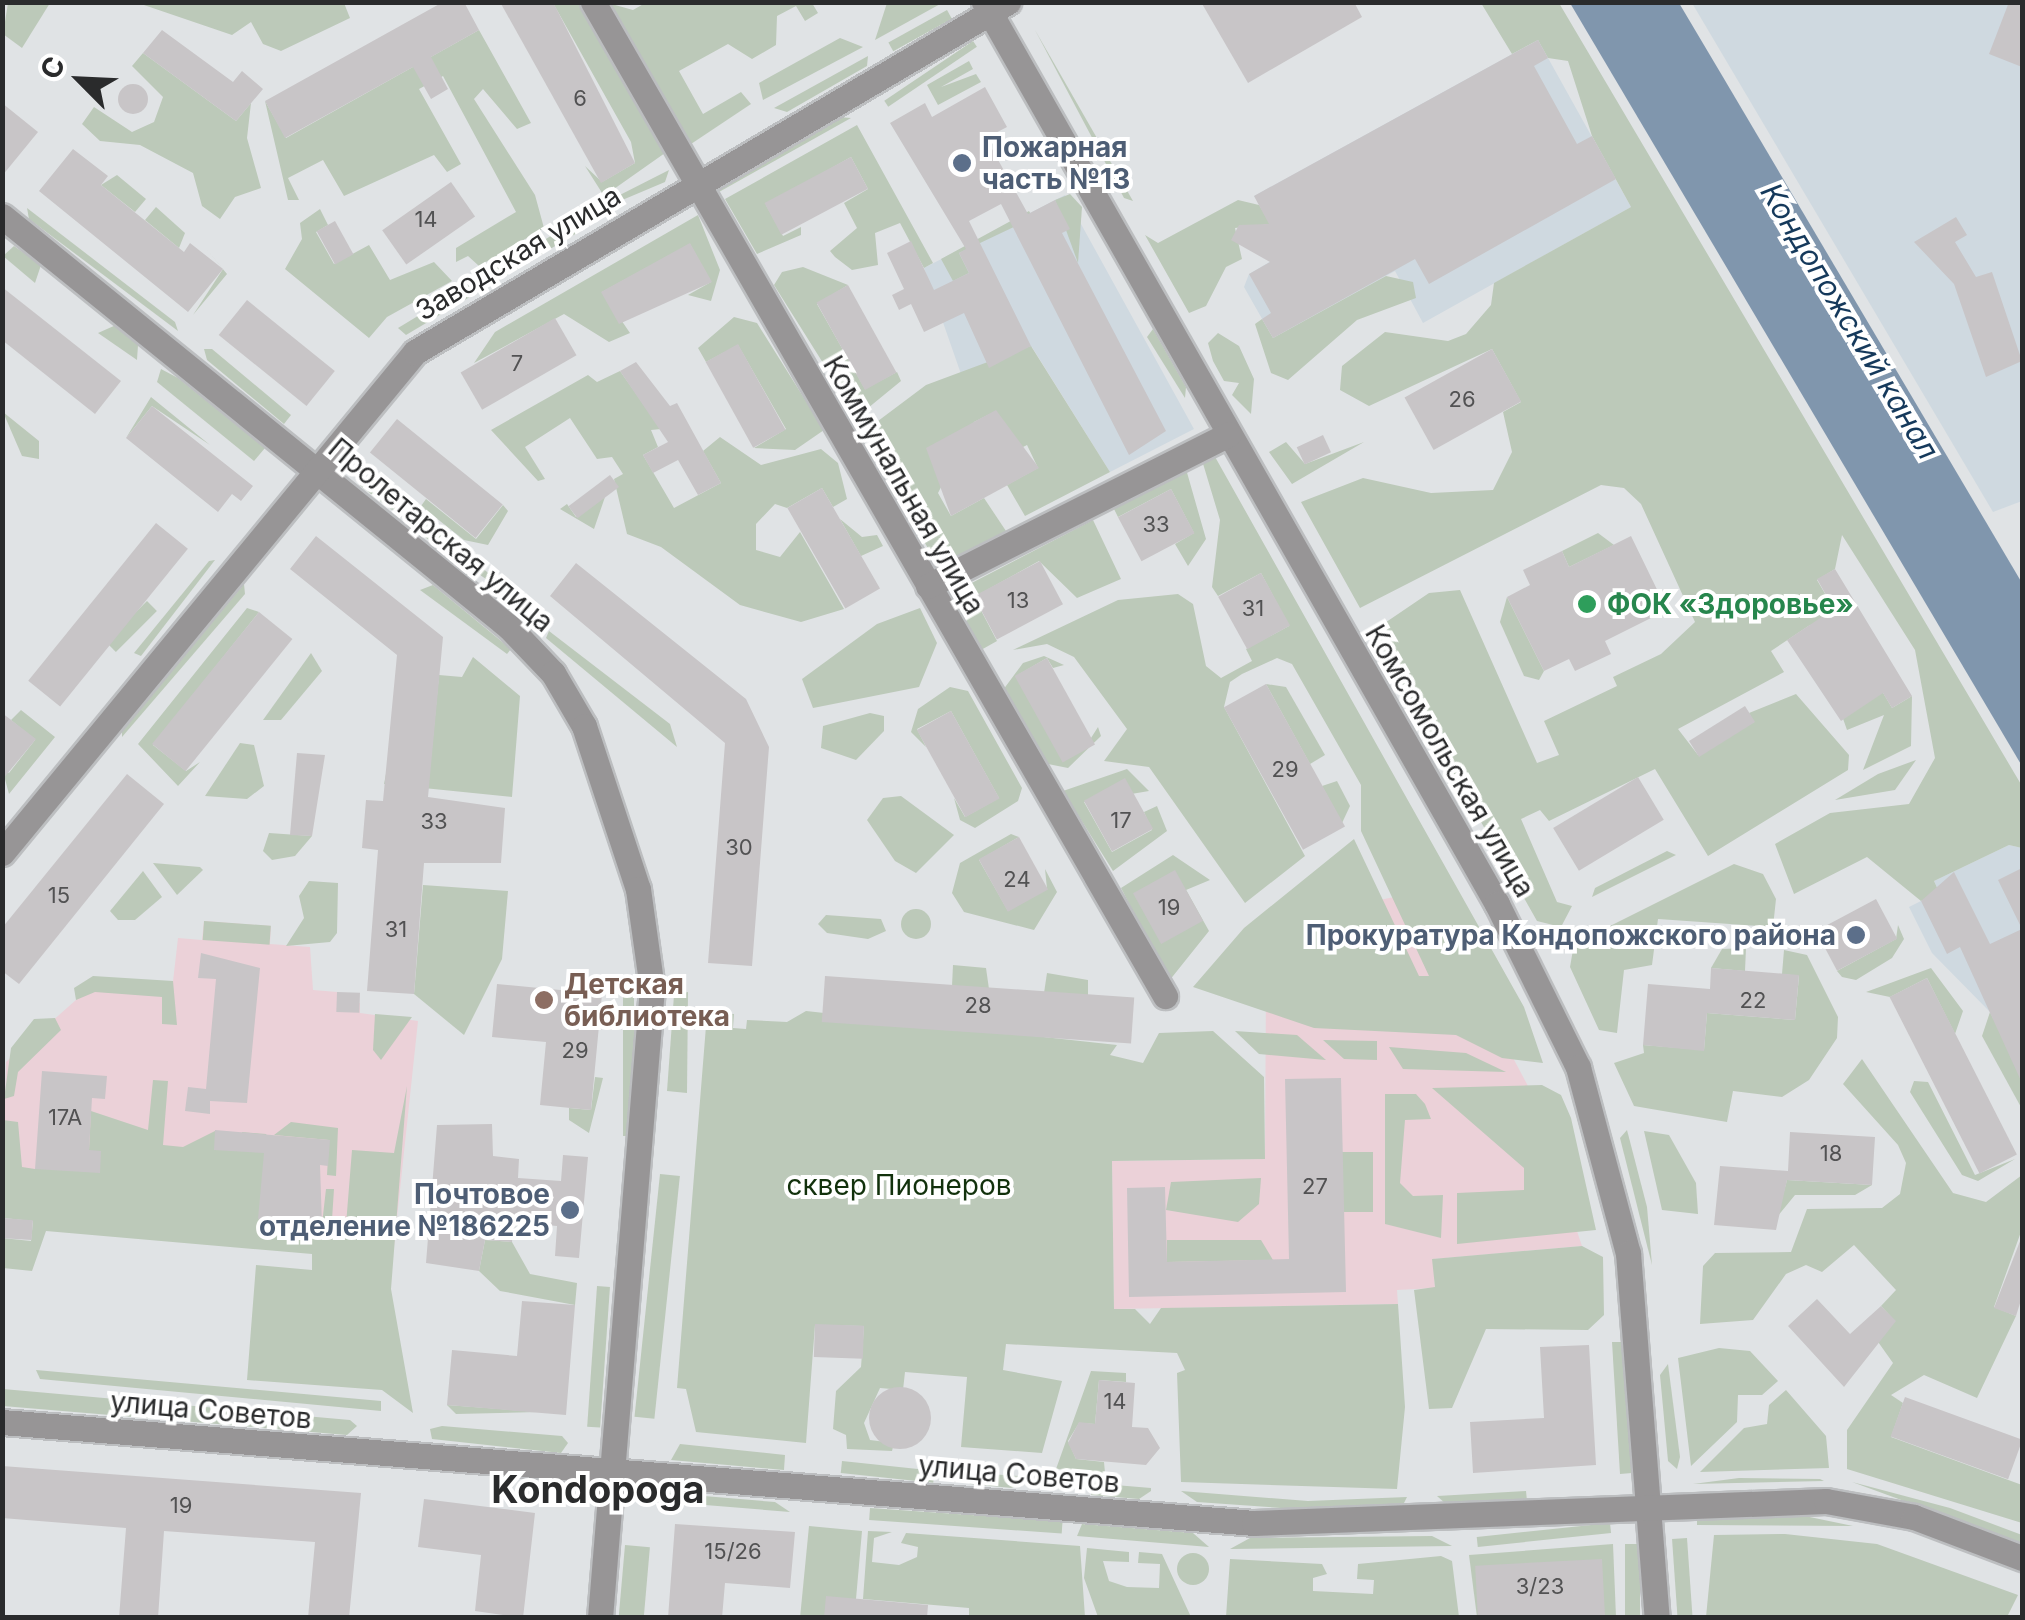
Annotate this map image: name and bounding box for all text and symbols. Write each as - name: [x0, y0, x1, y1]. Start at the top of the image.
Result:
- north arrow: [30, 30, 130, 130]
- text: С: [33, 51, 72, 84]
- house number: 6: [573, 86, 587, 112]
- place label: Пожарная часть №13: [982, 130, 1130, 196]
- marker: Пожарная часть №13: [951, 152, 973, 174]
- water label: Кондопожский канал: [1753, 176, 1947, 466]
- street label: Заводская улица: [409, 179, 627, 327]
- house number: 14: [414, 207, 438, 233]
- street label: Коммунальная улица: [816, 350, 992, 620]
- house number: 7: [511, 351, 523, 377]
- house number: 26: [1448, 387, 1476, 413]
- street label: Пролетарская улица: [322, 431, 560, 639]
- house number: 33: [1142, 512, 1170, 538]
- place label: ФОК «Здоровье»: [1607, 587, 1854, 621]
- house number: 13: [1007, 588, 1029, 614]
- marker: ФОК «Здоровье»: [1576, 593, 1598, 615]
- house number: 31: [1242, 596, 1264, 622]
- street label: Комсомольская улица: [1358, 619, 1542, 903]
- house number: 29: [1271, 757, 1299, 783]
- house number: 17: [1110, 808, 1132, 834]
- house number: 33: [420, 809, 448, 835]
- house number: 30: [725, 835, 753, 861]
- house number: 24: [1003, 867, 1031, 893]
- house number: 15: [48, 883, 70, 909]
- house number: 19: [1158, 895, 1180, 921]
- house number: 31: [385, 917, 407, 943]
- place label: Прокуратура Кондопожского района: [1306, 918, 1836, 952]
- marker: Прокуратура Кондопожского района: [1845, 924, 1867, 946]
- place label: Детская библиотека: [564, 967, 730, 1033]
- house number: 22: [1740, 988, 1766, 1014]
- marker: Детская библиотека: [533, 989, 555, 1011]
- house number: 28: [964, 993, 992, 1019]
- house number: 29: [561, 1038, 589, 1064]
- house number: 17А: [48, 1105, 82, 1131]
- house number: 18: [1820, 1141, 1842, 1167]
- park label: сквер Пионеров: [786, 1168, 1012, 1202]
- house number: 27: [1302, 1174, 1328, 1200]
- place label: Почтовое отделение №186225: [259, 1177, 550, 1243]
- marker: Почтовое отделение №186225: [559, 1199, 581, 1221]
- street label: улица Советов: [109, 1384, 313, 1436]
- house number: 14: [1103, 1389, 1127, 1415]
- street label: улица Советов: [917, 1448, 1121, 1500]
- district label: Kondopoga: [491, 1467, 705, 1513]
- house number: 19: [170, 1493, 192, 1519]
- house number: 15/26: [704, 1539, 762, 1565]
- house number: 3/23: [1516, 1574, 1564, 1600]

